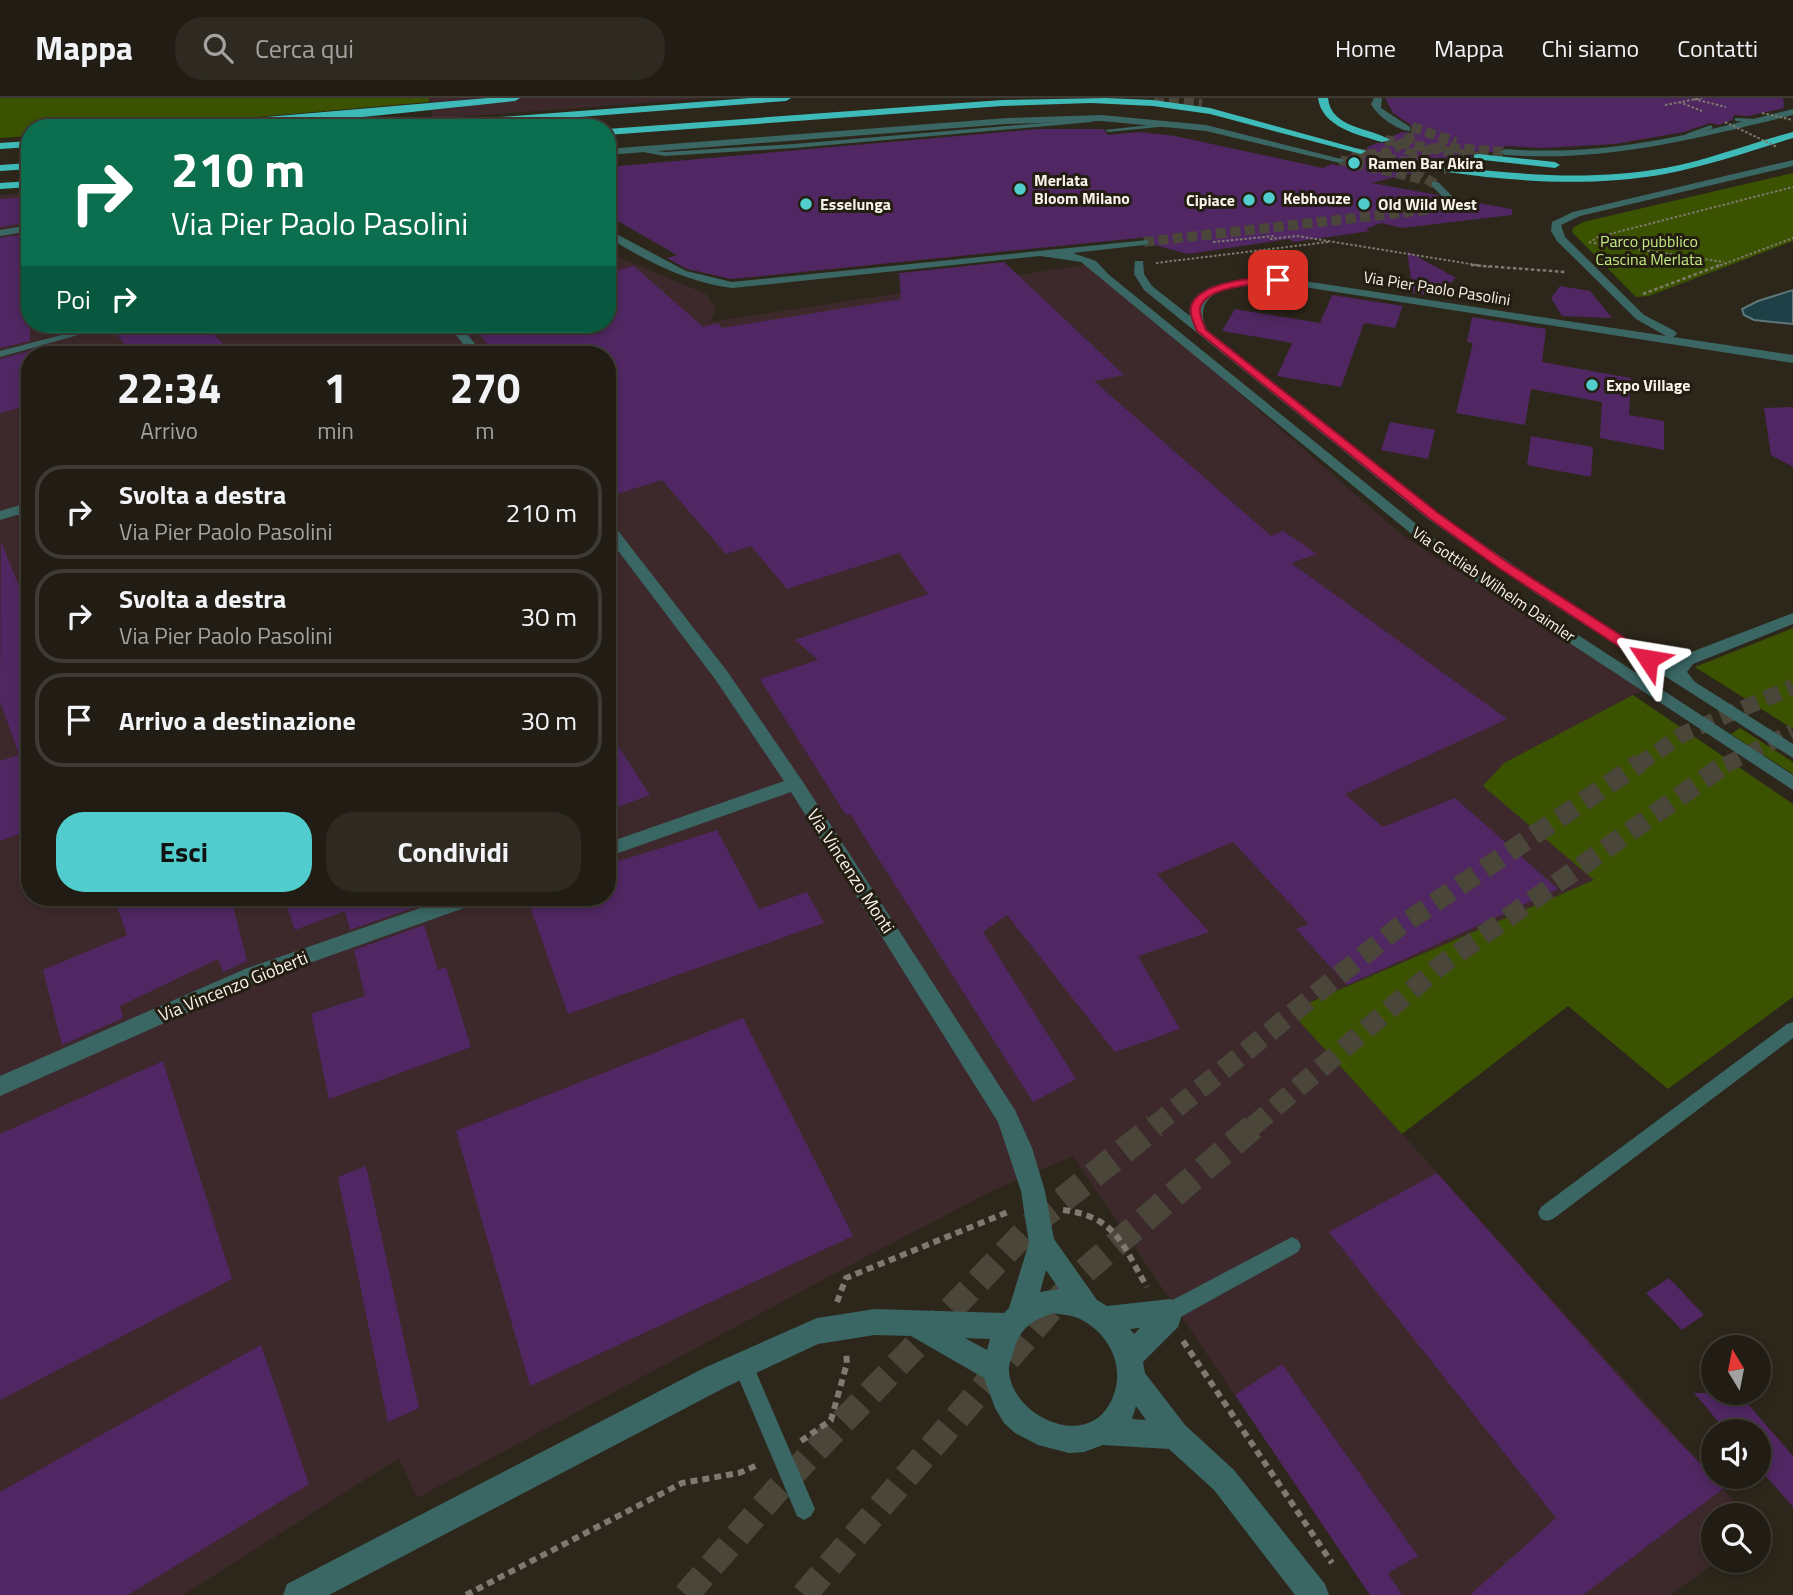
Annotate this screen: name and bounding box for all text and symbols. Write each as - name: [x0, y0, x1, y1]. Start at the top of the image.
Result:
- search box: [175, 17, 665, 80]
- text: Mappa: [35, 23, 133, 73]
- icon: search: [199, 29, 237, 67]
- text: Cerca qui: [255, 29, 354, 68]
- text: Home: [1335, 30, 1396, 66]
- text: Mappa: [1434, 30, 1503, 66]
- text: Chi siamo: [1541, 30, 1639, 66]
- text: Contatti: [1677, 30, 1758, 66]
- text: 210 m: [171, 131, 305, 206]
- icon: right: [56, 147, 147, 238]
- place label: Ramen Bar Akira: [1368, 151, 1484, 175]
- marker: Ramen Bar Akira: [1346, 155, 1362, 171]
- place label: Merlata Bloom Milano: [1034, 168, 1130, 210]
- marker: Merlata Bloom Milano: [1012, 181, 1028, 197]
- place label: Kebhouze: [1283, 186, 1351, 210]
- place label: Cipiace: [1186, 188, 1235, 212]
- marker: Kebhouze: [1261, 190, 1277, 206]
- place label: Esselunga: [820, 192, 891, 216]
- marker: Cipiace: [1241, 192, 1257, 208]
- place label: Old Wild West: [1378, 192, 1477, 216]
- marker: Esselunga: [798, 196, 814, 212]
- marker: Old Wild West: [1356, 196, 1372, 212]
- text: Via Pier Paolo Pasolini: [171, 199, 468, 247]
- park label: Parco pubblico Cascina Merlata: [1595, 229, 1703, 271]
- pin: [1248, 250, 1308, 310]
- icon: arrive: [1259, 261, 1297, 299]
- street label: Via Pier Paolo Pasolini: [1362, 265, 1512, 311]
- text: Poi: [56, 280, 91, 319]
- icon: right: [105, 280, 143, 318]
- text: 22:34: [117, 355, 222, 419]
- text: 1: [324, 355, 347, 419]
- text: 270: [450, 355, 520, 419]
- place label: Expo Village: [1606, 373, 1690, 397]
- marker: Expo Village: [1584, 377, 1600, 393]
- text: Arrivo: [140, 413, 198, 448]
- text: min: [317, 413, 354, 448]
- text: m: [475, 413, 495, 448]
- text: Svolta a destra: [119, 475, 286, 514]
- icon: right: [60, 493, 98, 531]
- text: 210 m: [506, 493, 577, 532]
- text: Via Pier Paolo Pasolini: [119, 514, 333, 549]
- street label: Via Gottlieb Wilhelm Daimler: [1408, 520, 1581, 648]
- text: Svolta a destra: [119, 579, 286, 618]
- icon: right: [60, 597, 98, 635]
- text: 30 m: [520, 597, 577, 636]
- text: Via Pier Paolo Pasolini: [119, 618, 333, 653]
- position arrow: [1611, 622, 1685, 696]
- icon: arrive: [60, 701, 98, 739]
- text: Arrivo a destinazione: [119, 701, 356, 740]
- text: 30 m: [520, 701, 577, 740]
- street label: Via Vincenzo Monti: [800, 803, 902, 939]
- button: Esci: [56, 812, 312, 892]
- button: Condividi: [326, 812, 581, 892]
- street label: Via Vincenzo Gioberti: [154, 944, 312, 1028]
- north arrow: [1701, 1335, 1771, 1405]
- map controls: [1701, 1335, 1771, 1573]
- button: sound: [1701, 1419, 1771, 1489]
- button: search: [1701, 1503, 1771, 1573]

